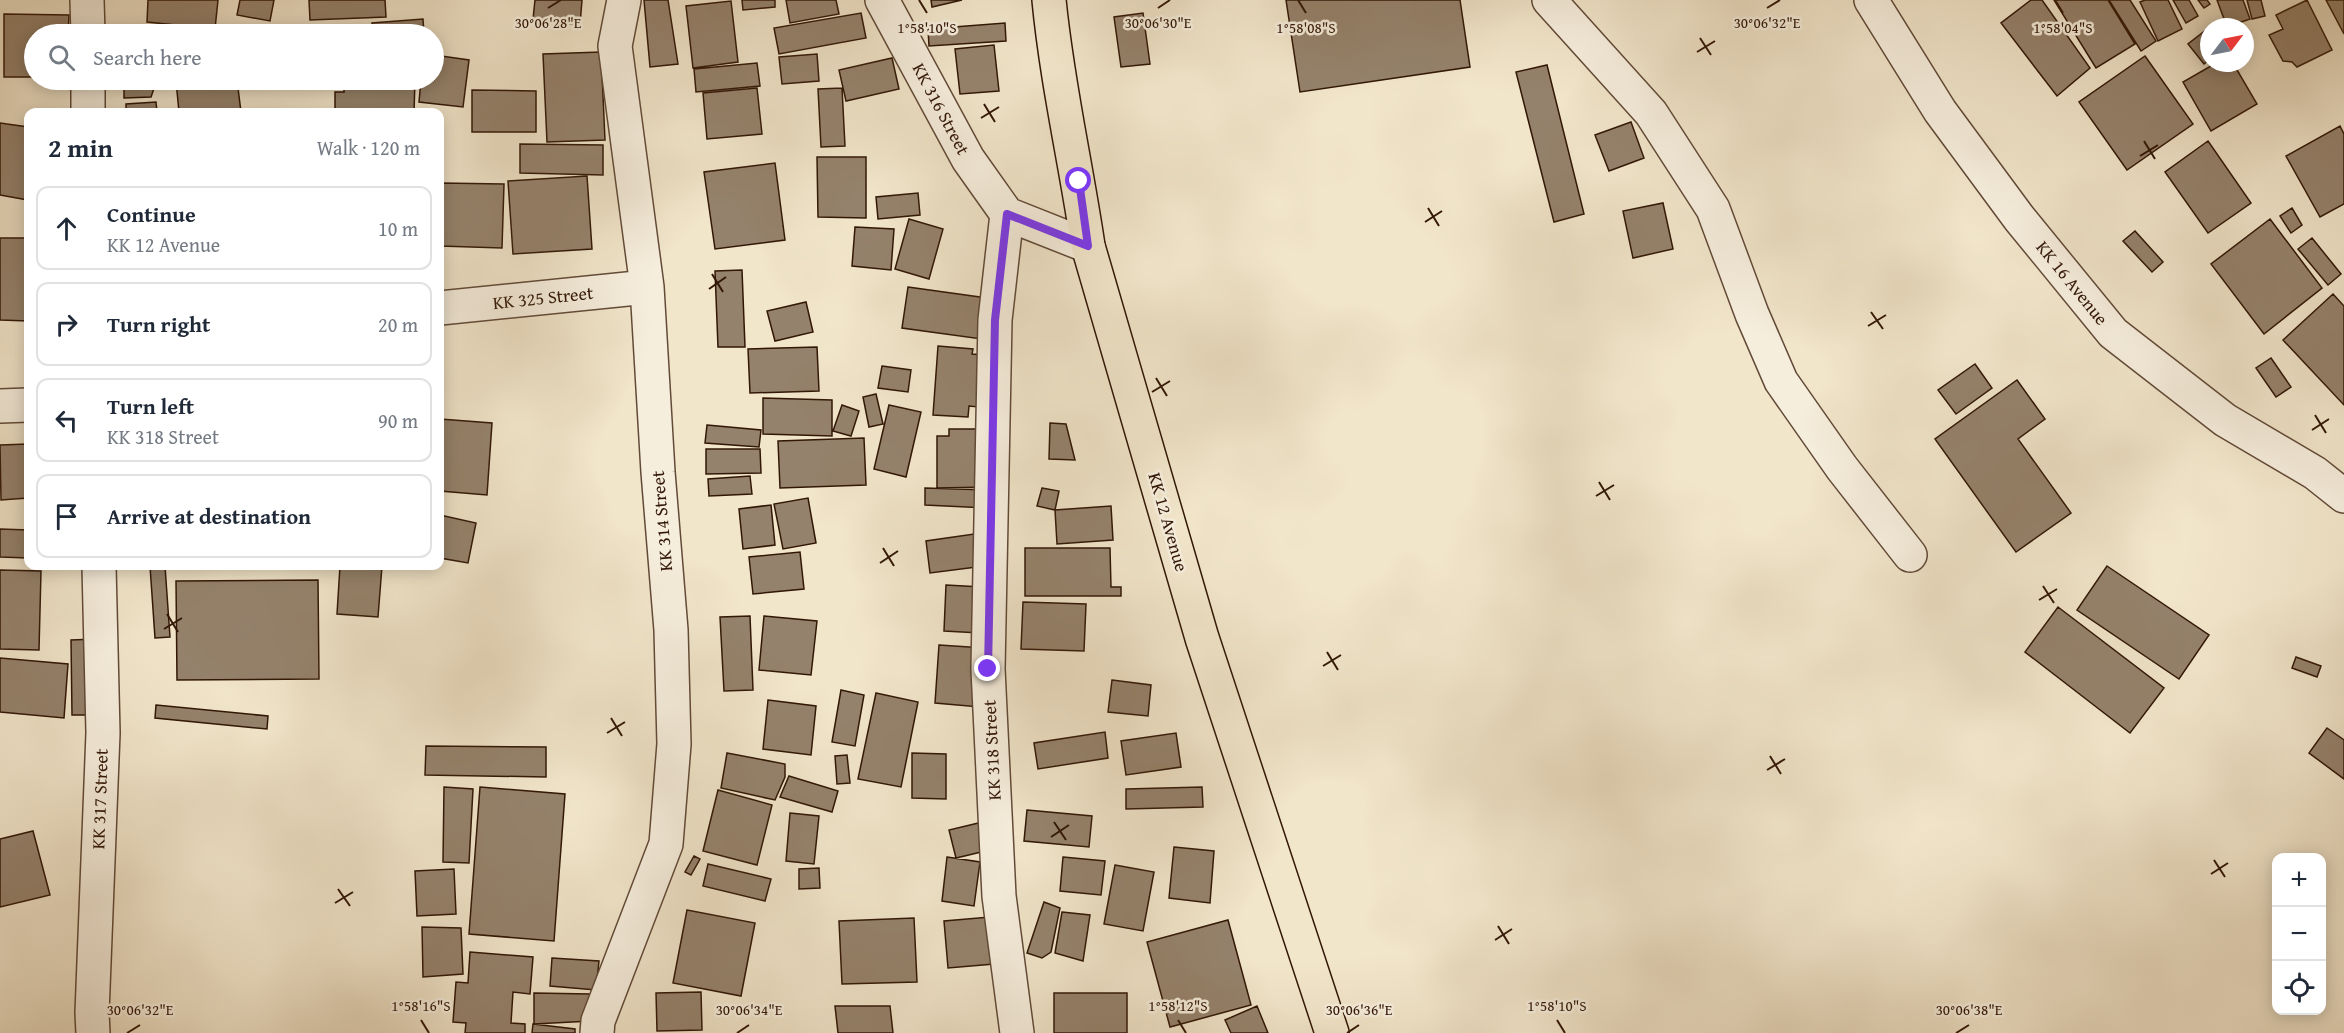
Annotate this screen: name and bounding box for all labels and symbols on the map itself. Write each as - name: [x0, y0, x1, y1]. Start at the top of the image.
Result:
- text: 30°06'28"E: [515, 12, 582, 33]
- text: 30°06'30"E: [1125, 12, 1192, 33]
- text: 30°06'32"E: [1734, 12, 1801, 33]
- text: 1°58'10"S: [897, 17, 957, 38]
- text: 1°58'08"S: [1276, 17, 1336, 38]
- text: 1°58'04"S: [2033, 17, 2093, 38]
- north arrow: [2200, 18, 2254, 72]
- street label: KK 316 Street: [906, 58, 977, 160]
- route start: [1065, 167, 1091, 193]
- street label: KK 16 Avenue: [2030, 235, 2115, 331]
- street label: KK 325 Street: [491, 279, 595, 316]
- street label: KK 314 Street: [644, 469, 679, 572]
- street label: KK 12 Avenue: [1141, 469, 1195, 575]
- route end: [974, 655, 1000, 681]
- street label: KK 318 Street: [975, 698, 1008, 801]
- street label: KK 317 Street: [84, 748, 115, 850]
- text: 1°58'16"S: [391, 995, 451, 1016]
- text: 1°58'12"S: [1148, 995, 1208, 1016]
- text: 1°58'10"S: [1527, 995, 1587, 1016]
- text: 30°06'32"E: [107, 999, 174, 1020]
- text: 30°06'34"E: [716, 999, 783, 1020]
- text: 30°06'36"E: [1326, 999, 1393, 1020]
- text: 30°06'38"E: [1936, 999, 2003, 1020]

